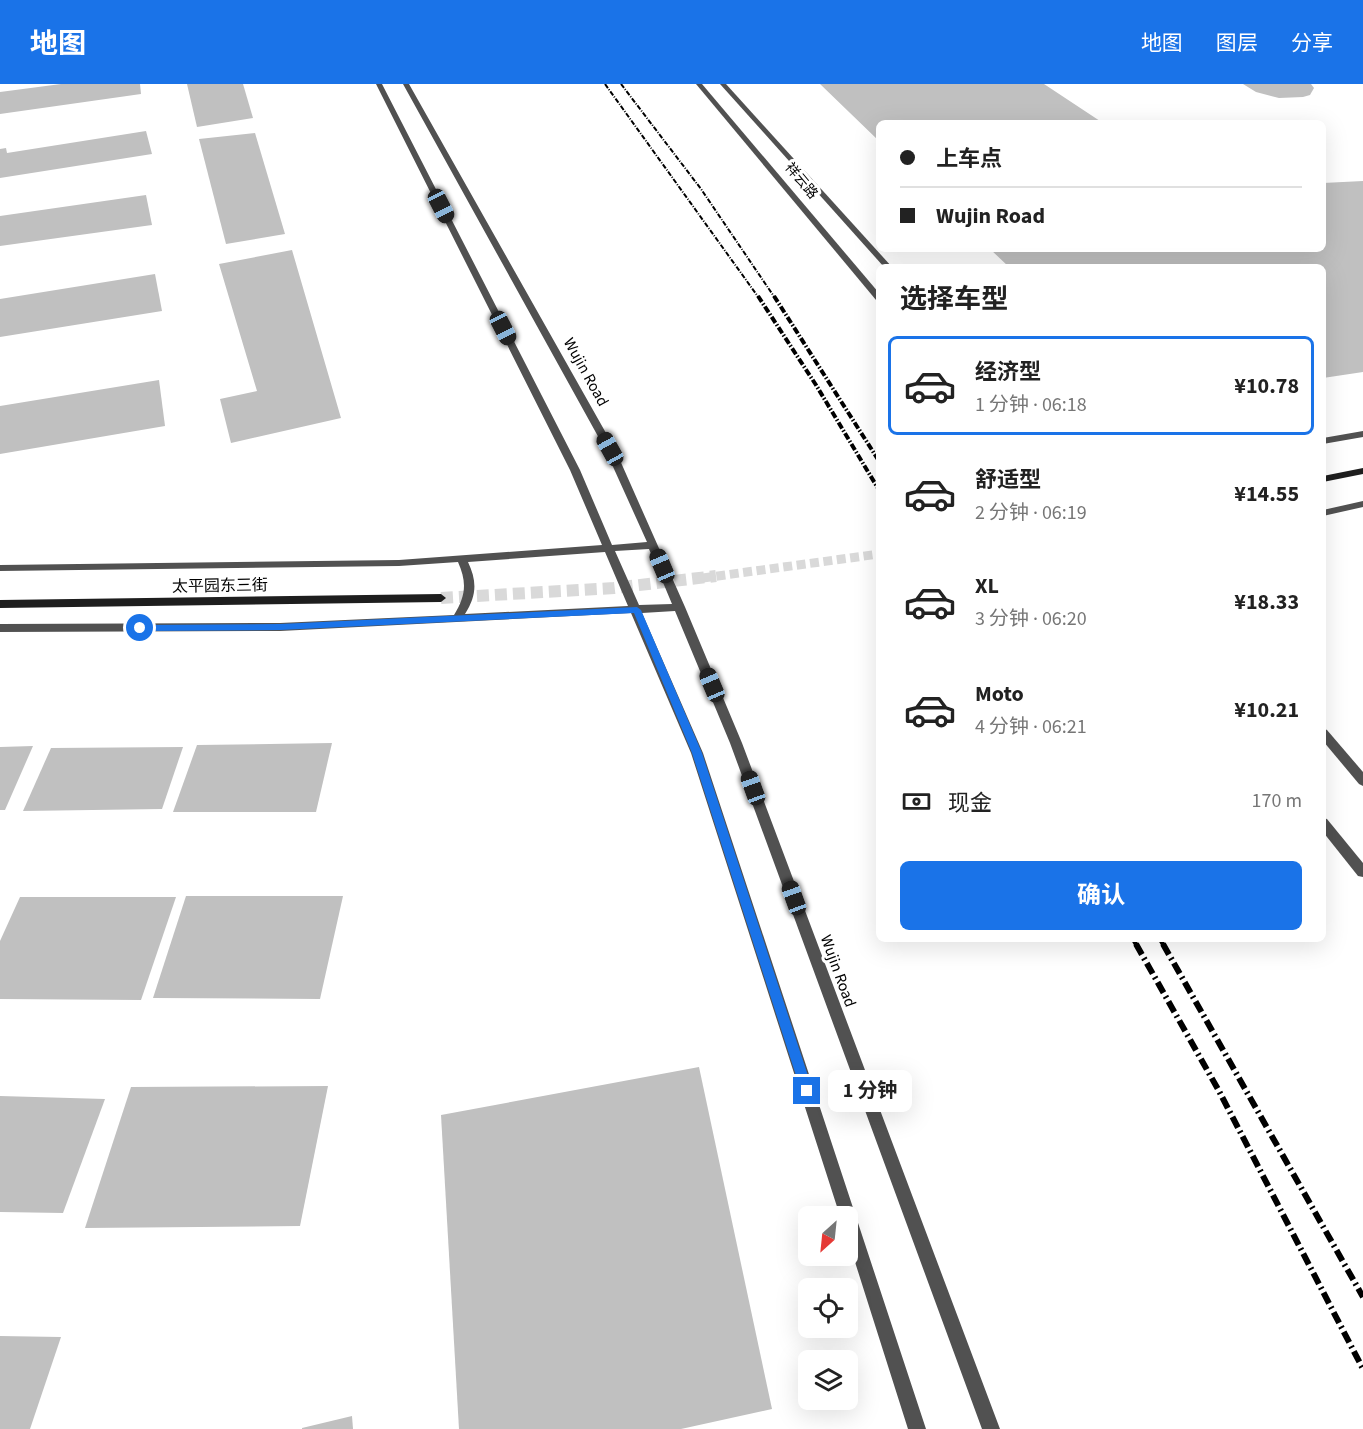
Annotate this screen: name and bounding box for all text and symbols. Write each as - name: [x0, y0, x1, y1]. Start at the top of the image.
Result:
- text: 地图: [30, 24, 86, 64]
- text: 地图: [1141, 28, 1183, 58]
- text: 图层: [1216, 28, 1258, 58]
- text: 分享: [1291, 28, 1333, 58]
- text: 上车点: [936, 143, 1002, 175]
- street label: 祥云路: [780, 158, 822, 204]
- car: [425, 186, 457, 226]
- text: Wujin Road: [936, 200, 1045, 232]
- text: 选择车型: [900, 280, 1008, 319]
- car: [487, 308, 519, 348]
- street label: Wujin Road: [558, 334, 614, 410]
- text: 经济型: [975, 356, 1041, 388]
- icon: car: [903, 359, 957, 413]
- text: ¥10.78: [1234, 370, 1299, 402]
- text: 1 分钟 · 06:18: [975, 391, 1087, 419]
- car: [593, 429, 627, 469]
- text: 舒适型: [975, 464, 1041, 496]
- icon: car: [903, 467, 957, 521]
- text: ¥14.55: [1234, 478, 1299, 510]
- text: 2 分钟 · 06:19: [975, 499, 1087, 527]
- car: [647, 546, 677, 586]
- text: XL: [975, 570, 999, 602]
- street label: 太平园东三街: [172, 574, 268, 598]
- icon: car: [903, 575, 957, 629]
- text: ¥18.33: [1234, 586, 1299, 618]
- text: 3 分钟 · 06:20: [975, 605, 1087, 633]
- route start: [126, 614, 153, 641]
- car: [697, 665, 727, 705]
- text: Moto: [975, 678, 1024, 710]
- icon: car: [903, 683, 957, 737]
- text: ¥10.21: [1234, 694, 1299, 726]
- text: 4 分钟 · 06:21: [975, 713, 1087, 741]
- car: [738, 768, 768, 808]
- icon: cash: [900, 785, 933, 818]
- text: 现金: [948, 787, 992, 819]
- text: 170 m: [1252, 787, 1302, 815]
- button: 确认: [900, 861, 1302, 930]
- car: [779, 878, 809, 918]
- street label: Wujin Road: [815, 932, 861, 1010]
- callout: 1 分钟: [828, 1070, 912, 1112]
- route end: [793, 1077, 820, 1104]
- text: 1 分钟: [843, 1077, 897, 1105]
- north arrow: [798, 1206, 858, 1266]
- map controls: [798, 1206, 858, 1410]
- button: locate: [798, 1278, 858, 1338]
- button: layers: [798, 1350, 858, 1410]

